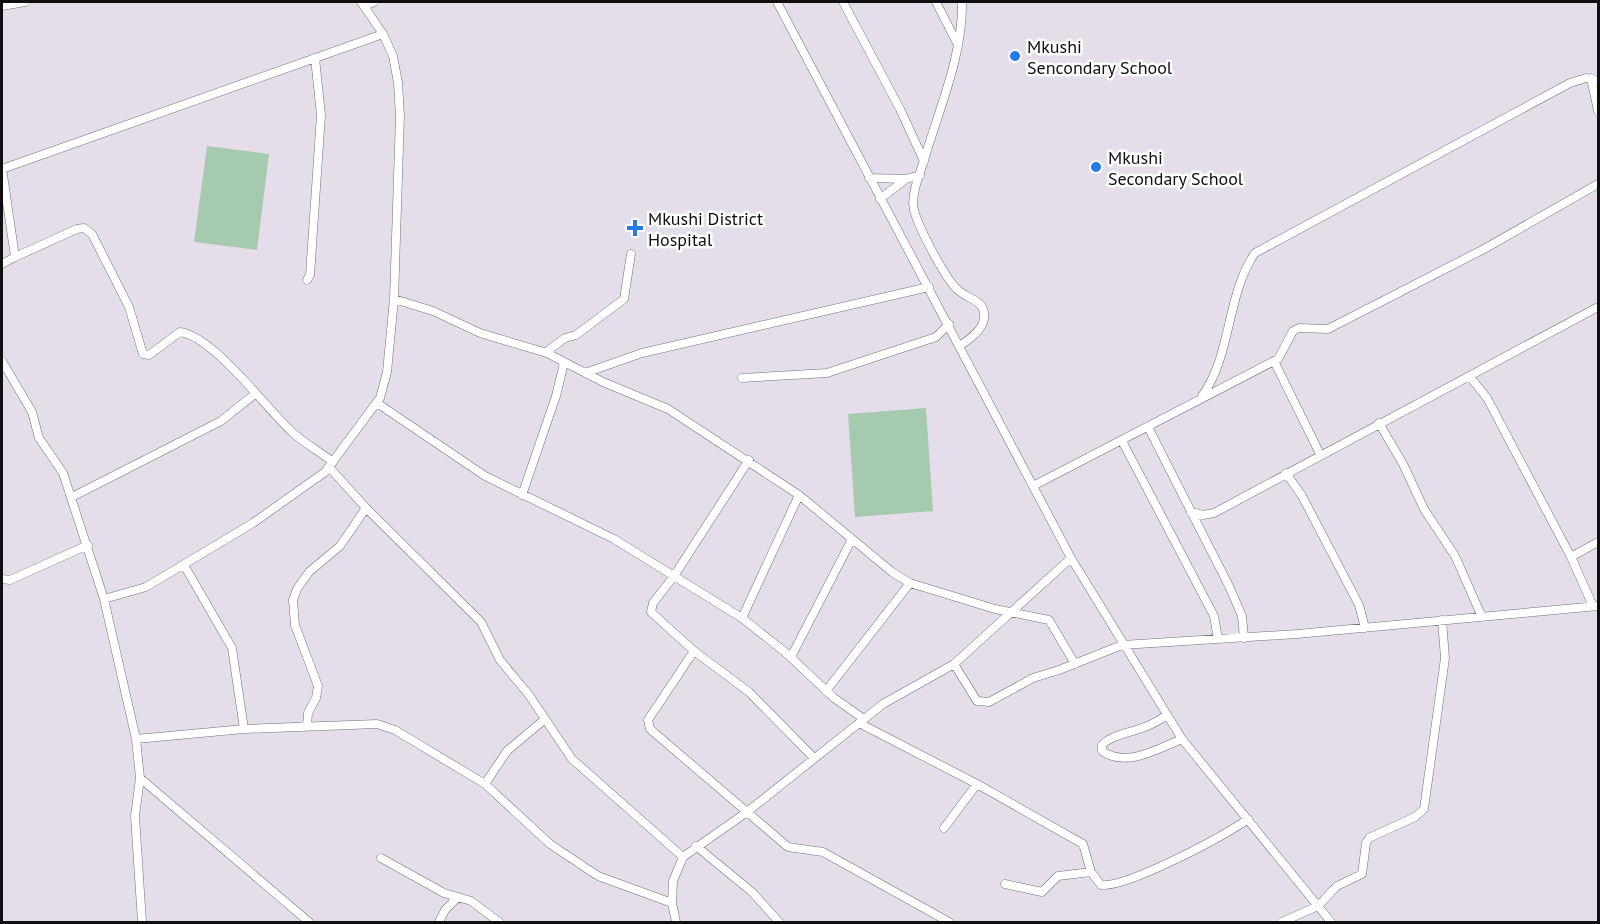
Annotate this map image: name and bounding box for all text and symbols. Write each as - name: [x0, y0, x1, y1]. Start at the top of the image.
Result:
- place label: Mkushi Sencondary School: [1027, 35, 1173, 79]
- marker: Mkushi Sencondary School: [1008, 49, 1022, 63]
- place label: Mkushi Secondary School: [1108, 146, 1244, 190]
- marker: Mkushi Secondary School: [1089, 160, 1103, 174]
- place label: Mkushi District Hospital: [648, 207, 763, 251]
- marker: Mkushi District Hospital: [626, 219, 644, 237]

